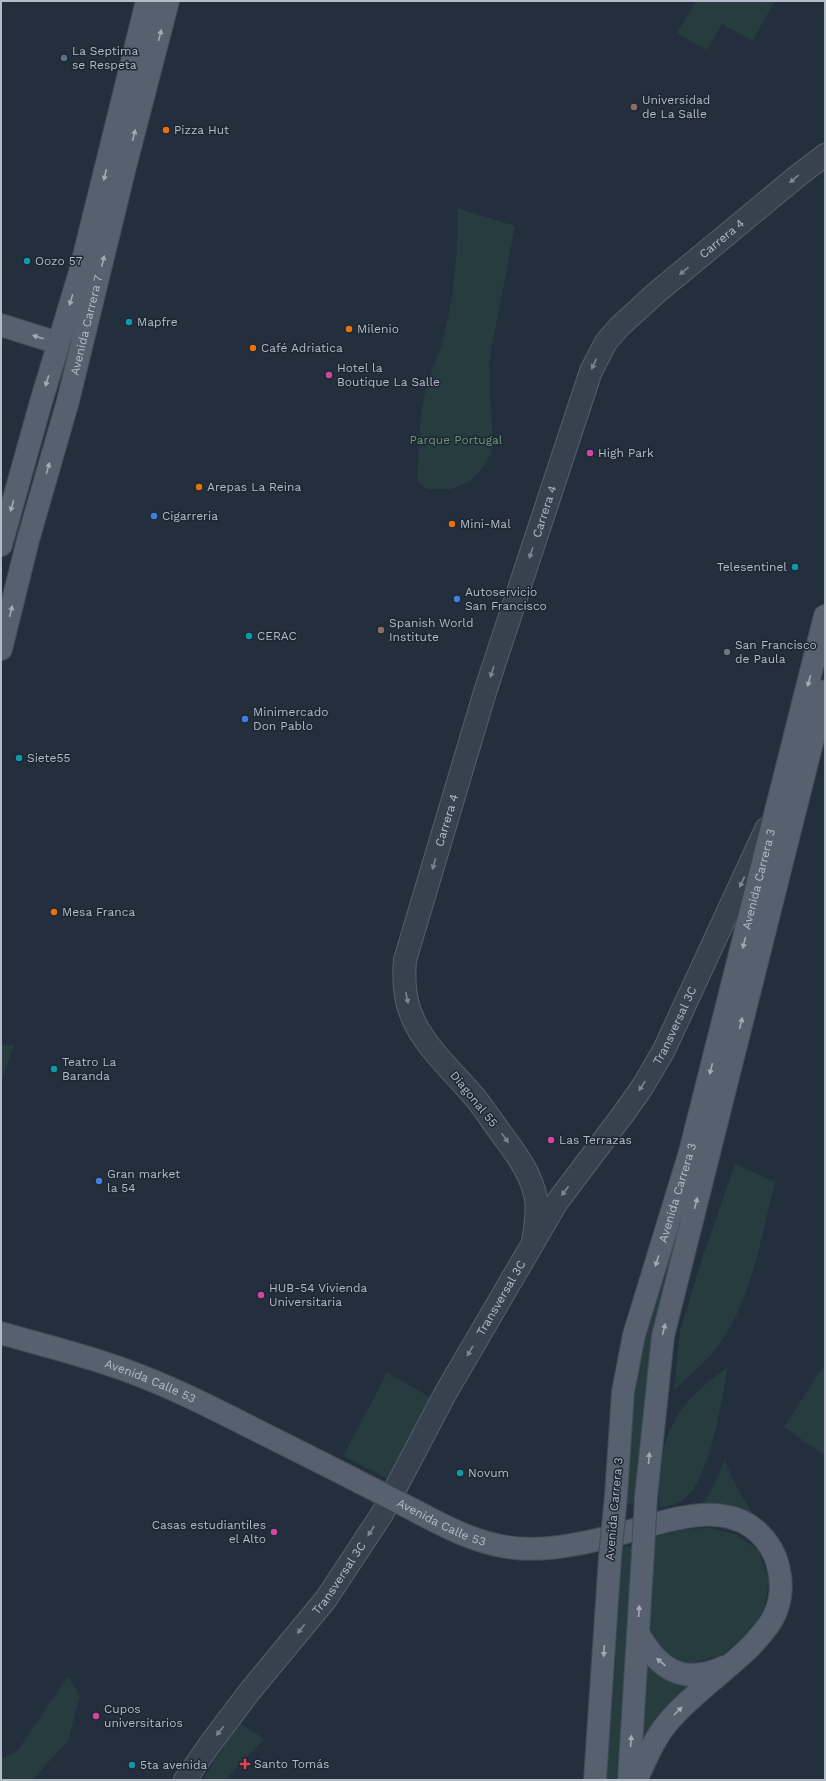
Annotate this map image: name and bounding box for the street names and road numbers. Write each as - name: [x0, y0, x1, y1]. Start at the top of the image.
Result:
- street label: Carrera 4: [696, 216, 747, 261]
- street label: Avenida Carrera 7: [68, 273, 105, 377]
- street label: Carrera 4: [529, 484, 560, 539]
- street label: Carrera 4: [432, 792, 461, 848]
- street label: Avenida Carrera 3: [739, 827, 778, 931]
- street label: Transversal 3C: [650, 984, 699, 1067]
- street label: Diagonal 55: [447, 1068, 501, 1130]
- street label: Avenida Carrera 3: [656, 1141, 699, 1244]
- street label: Transversal 3C: [473, 1258, 528, 1338]
- street label: Avenida Calle 53: [103, 1356, 198, 1406]
- street label: Avenida Carrera 3: [603, 1457, 625, 1561]
- street label: Avenida Calle 53: [395, 1496, 488, 1549]
- street label: Transversal 3C: [309, 1539, 369, 1617]

